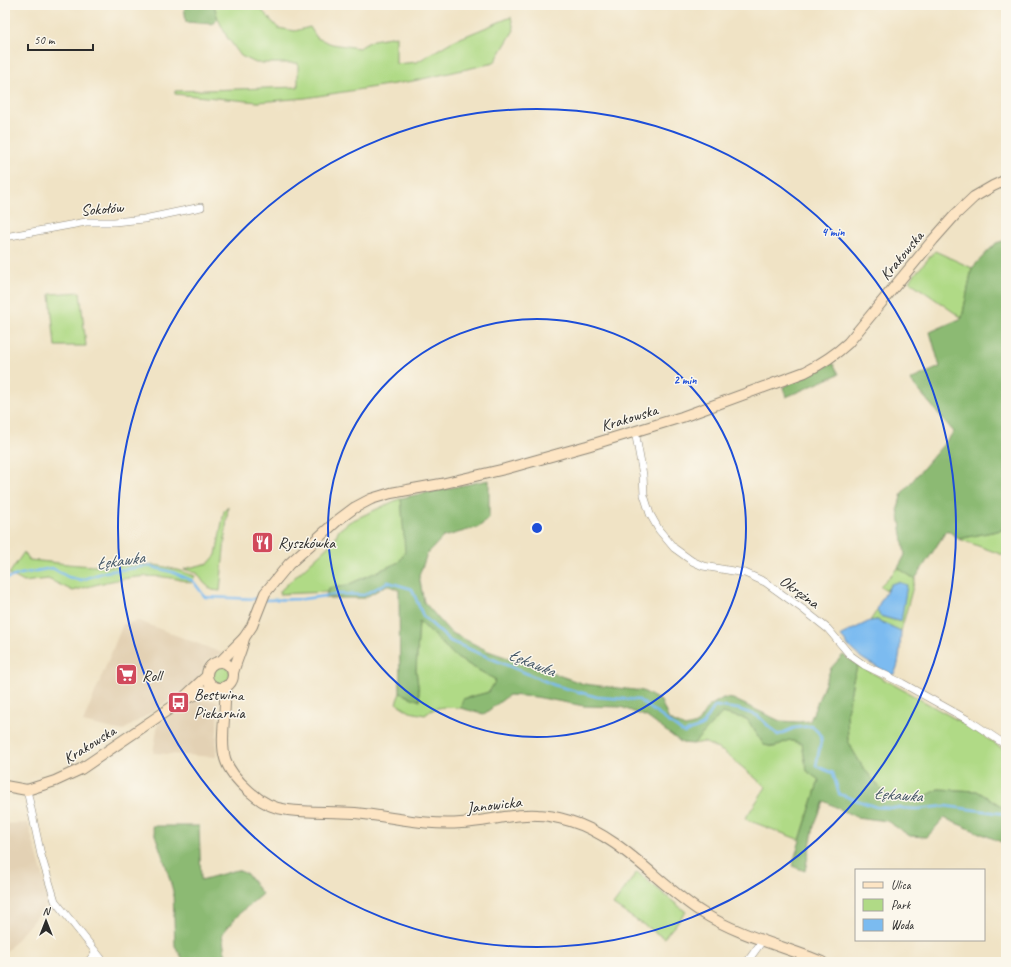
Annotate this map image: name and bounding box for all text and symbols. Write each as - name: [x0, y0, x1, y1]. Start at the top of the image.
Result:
- scale bar: [28, 26, 93, 52]
- text: 50 m: [34, 32, 56, 48]
- street label: Sokołów: [80, 197, 126, 220]
- text: 4 min: [822, 224, 845, 240]
- street label: Krakowska: [875, 226, 929, 284]
- text: 2 min: [674, 372, 697, 388]
- street label: Krakowska: [599, 399, 661, 436]
- centre of rings: [530, 521, 544, 535]
- restaurant icon: Ryszkówka: [250, 529, 276, 555]
- place label: Ryszkówka: [278, 533, 336, 553]
- water label: Łękawka: [95, 546, 148, 574]
- street label: Okrężna: [776, 571, 824, 613]
- water label: Łękawka: [506, 644, 560, 682]
- supermarket icon: Roll: [113, 662, 139, 688]
- place label: Roll: [142, 666, 165, 686]
- place label: Bestwina Piekarnia: [194, 685, 246, 723]
- bus stop icon: Bestwina Piekarnia: [165, 690, 191, 716]
- street label: Krakowska: [60, 720, 121, 769]
- water label: Łękawka: [873, 782, 925, 807]
- street label: Janowicka: [465, 792, 523, 818]
- legend: [855, 869, 985, 941]
- text: Ulica: [891, 877, 912, 893]
- text: Park: [891, 897, 912, 913]
- north arrow: [26, 901, 66, 941]
- text: N: [43, 904, 52, 918]
- text: Woda: [891, 917, 915, 933]

